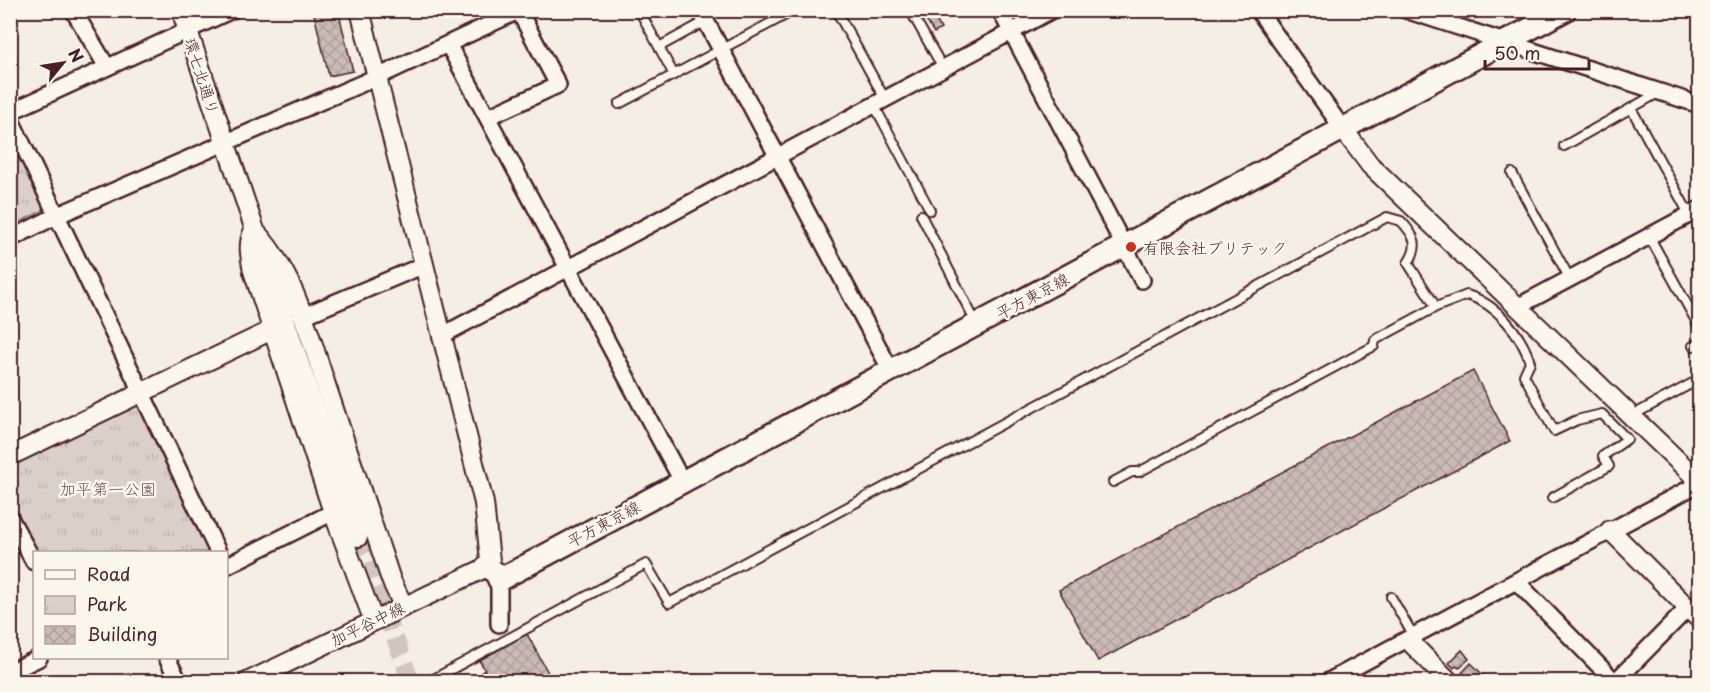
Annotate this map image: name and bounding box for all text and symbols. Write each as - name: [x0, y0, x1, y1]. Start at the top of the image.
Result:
- north arrow: [33, 33, 93, 93]
- scale bar: [1485, 33, 1588, 71]
- street label: 環七北通り: [179, 34, 227, 118]
- text: 50 m: [1494, 39, 1541, 66]
- text: N: [63, 44, 90, 66]
- place label: 有限会社プリテック: [1143, 235, 1287, 259]
- marker: 有限会社プリテック: [1124, 240, 1138, 254]
- street label: 平方東京線: [991, 266, 1073, 324]
- park label: 加平第一公園: [60, 476, 156, 500]
- street label: 平方東京線: [562, 494, 644, 552]
- legend: [33, 551, 228, 659]
- text: Road: [87, 560, 131, 587]
- text: Park: [87, 590, 127, 617]
- street label: 加平谷中線: [326, 595, 408, 651]
- text: Building: [87, 620, 157, 647]

